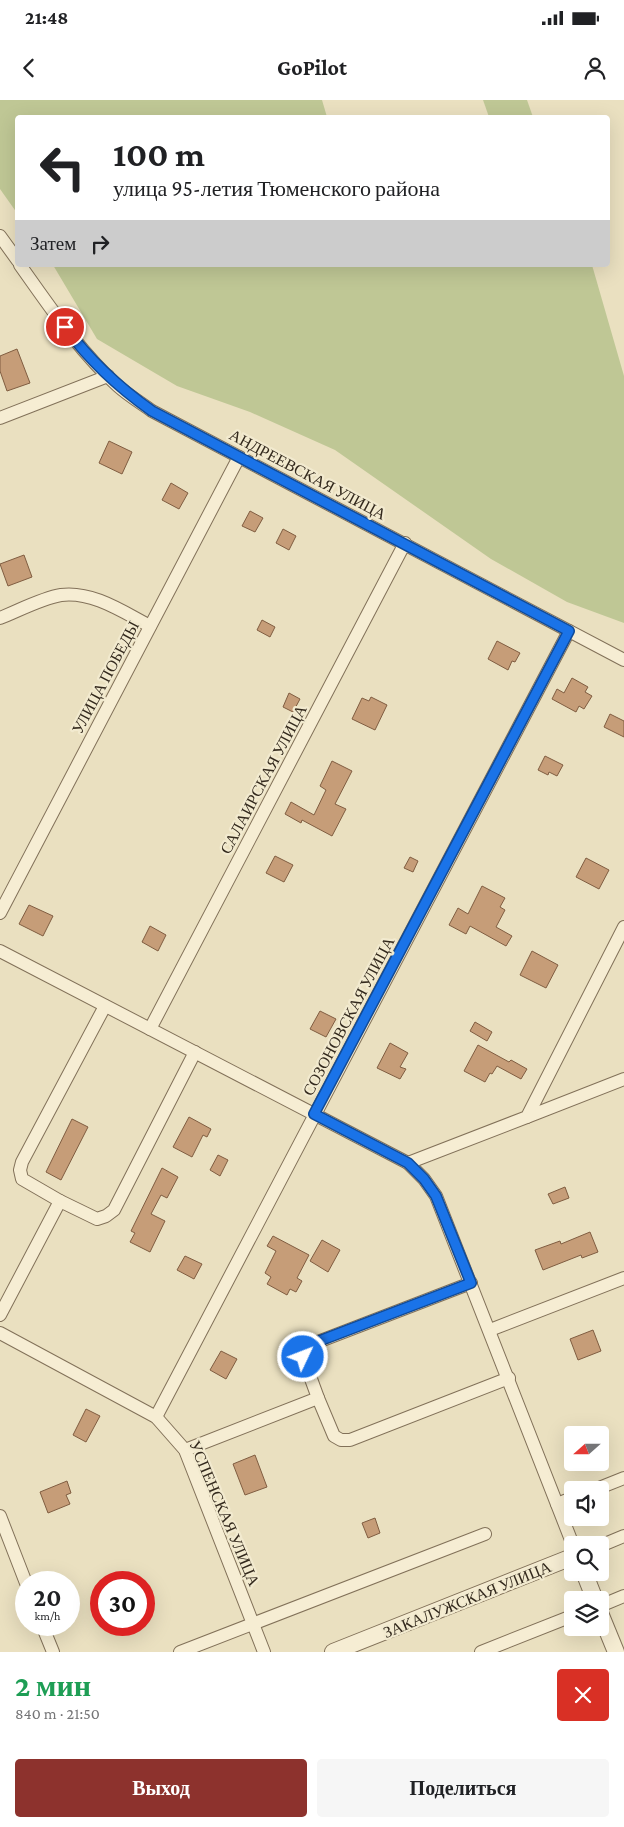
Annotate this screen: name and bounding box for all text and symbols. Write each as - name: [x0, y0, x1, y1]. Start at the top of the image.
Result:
- text: 21:48: [25, 7, 68, 28]
- icon: back: [15, 54, 43, 82]
- icon: person: [581, 54, 609, 82]
- text: GoPilot: [277, 55, 347, 80]
- icon: left: [30, 135, 95, 200]
- text: 100 m: [113, 135, 205, 174]
- text: улица 95-летия Тюменского района: [113, 176, 440, 201]
- icon: right: [86, 230, 114, 258]
- text: Затем: [30, 233, 76, 254]
- pin: [44, 306, 86, 348]
- icon: arrive: [51, 313, 79, 341]
- street label: АНДРЕЕВСКАЯ УЛИЦА: [226, 426, 389, 524]
- street label: УЛИЦА ПОБЕДЫ: [69, 618, 143, 737]
- street label: САЛАИРСКАЯ УЛИЦА: [217, 702, 311, 857]
- street label: СОЗОНОВСКАЯ УЛИЦА: [299, 934, 399, 1099]
- position arrow: [276, 1330, 328, 1382]
- north arrow: [564, 1426, 609, 1471]
- map controls: [564, 1426, 609, 1636]
- street label: УСПЕНСКАЯ УЛИЦА: [185, 1438, 263, 1589]
- button: sound: [564, 1481, 609, 1526]
- button: search: [564, 1536, 609, 1581]
- street label: ЗАКАЛУЖСКАЯ УЛИЦА: [381, 1558, 554, 1642]
- speed limit sign: 30: [90, 1571, 155, 1636]
- text: 20: [34, 1584, 61, 1611]
- button: layers: [564, 1591, 609, 1636]
- text: km/h: [35, 1609, 60, 1623]
- text: 2 мин: [15, 1669, 91, 1702]
- button: close: [557, 1669, 609, 1721]
- text: 840 m · 21:50: [15, 1705, 100, 1722]
- button: Выход: [15, 1759, 307, 1817]
- button: Поделиться: [317, 1759, 609, 1817]

